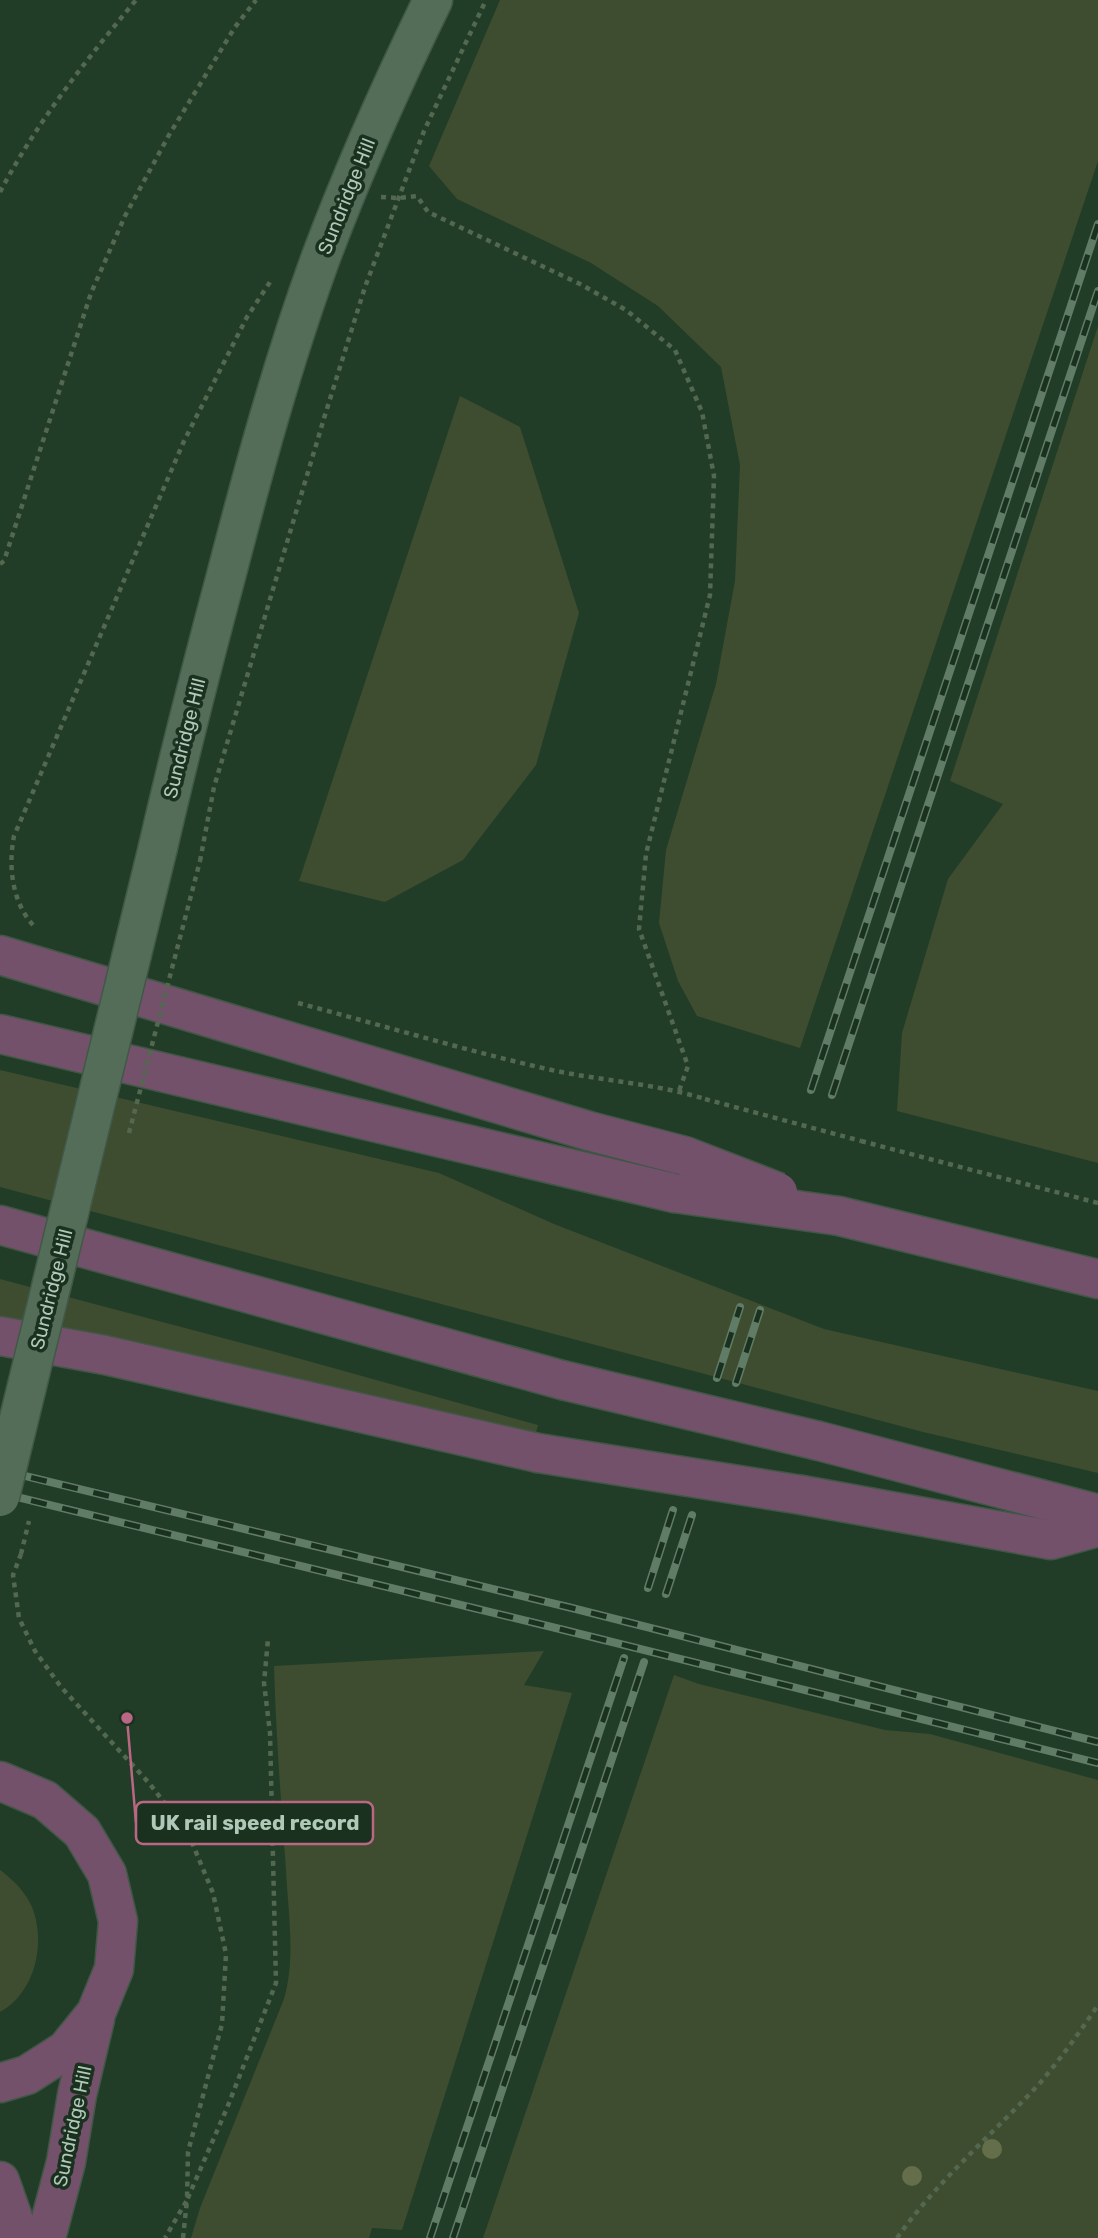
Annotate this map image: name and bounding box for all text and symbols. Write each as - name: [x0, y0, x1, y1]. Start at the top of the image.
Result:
- street label: Sundridge Hill: [313, 135, 380, 258]
- street label: Sundridge Hill: [158, 676, 211, 801]
- street label: Sundridge Hill: [25, 1227, 78, 1352]
- callout: UK rail speed record: [136, 1802, 373, 1844]
- text: UK rail speed record: [150, 1810, 360, 1835]
- street label: Sundridge Hill: [48, 2063, 97, 2189]

